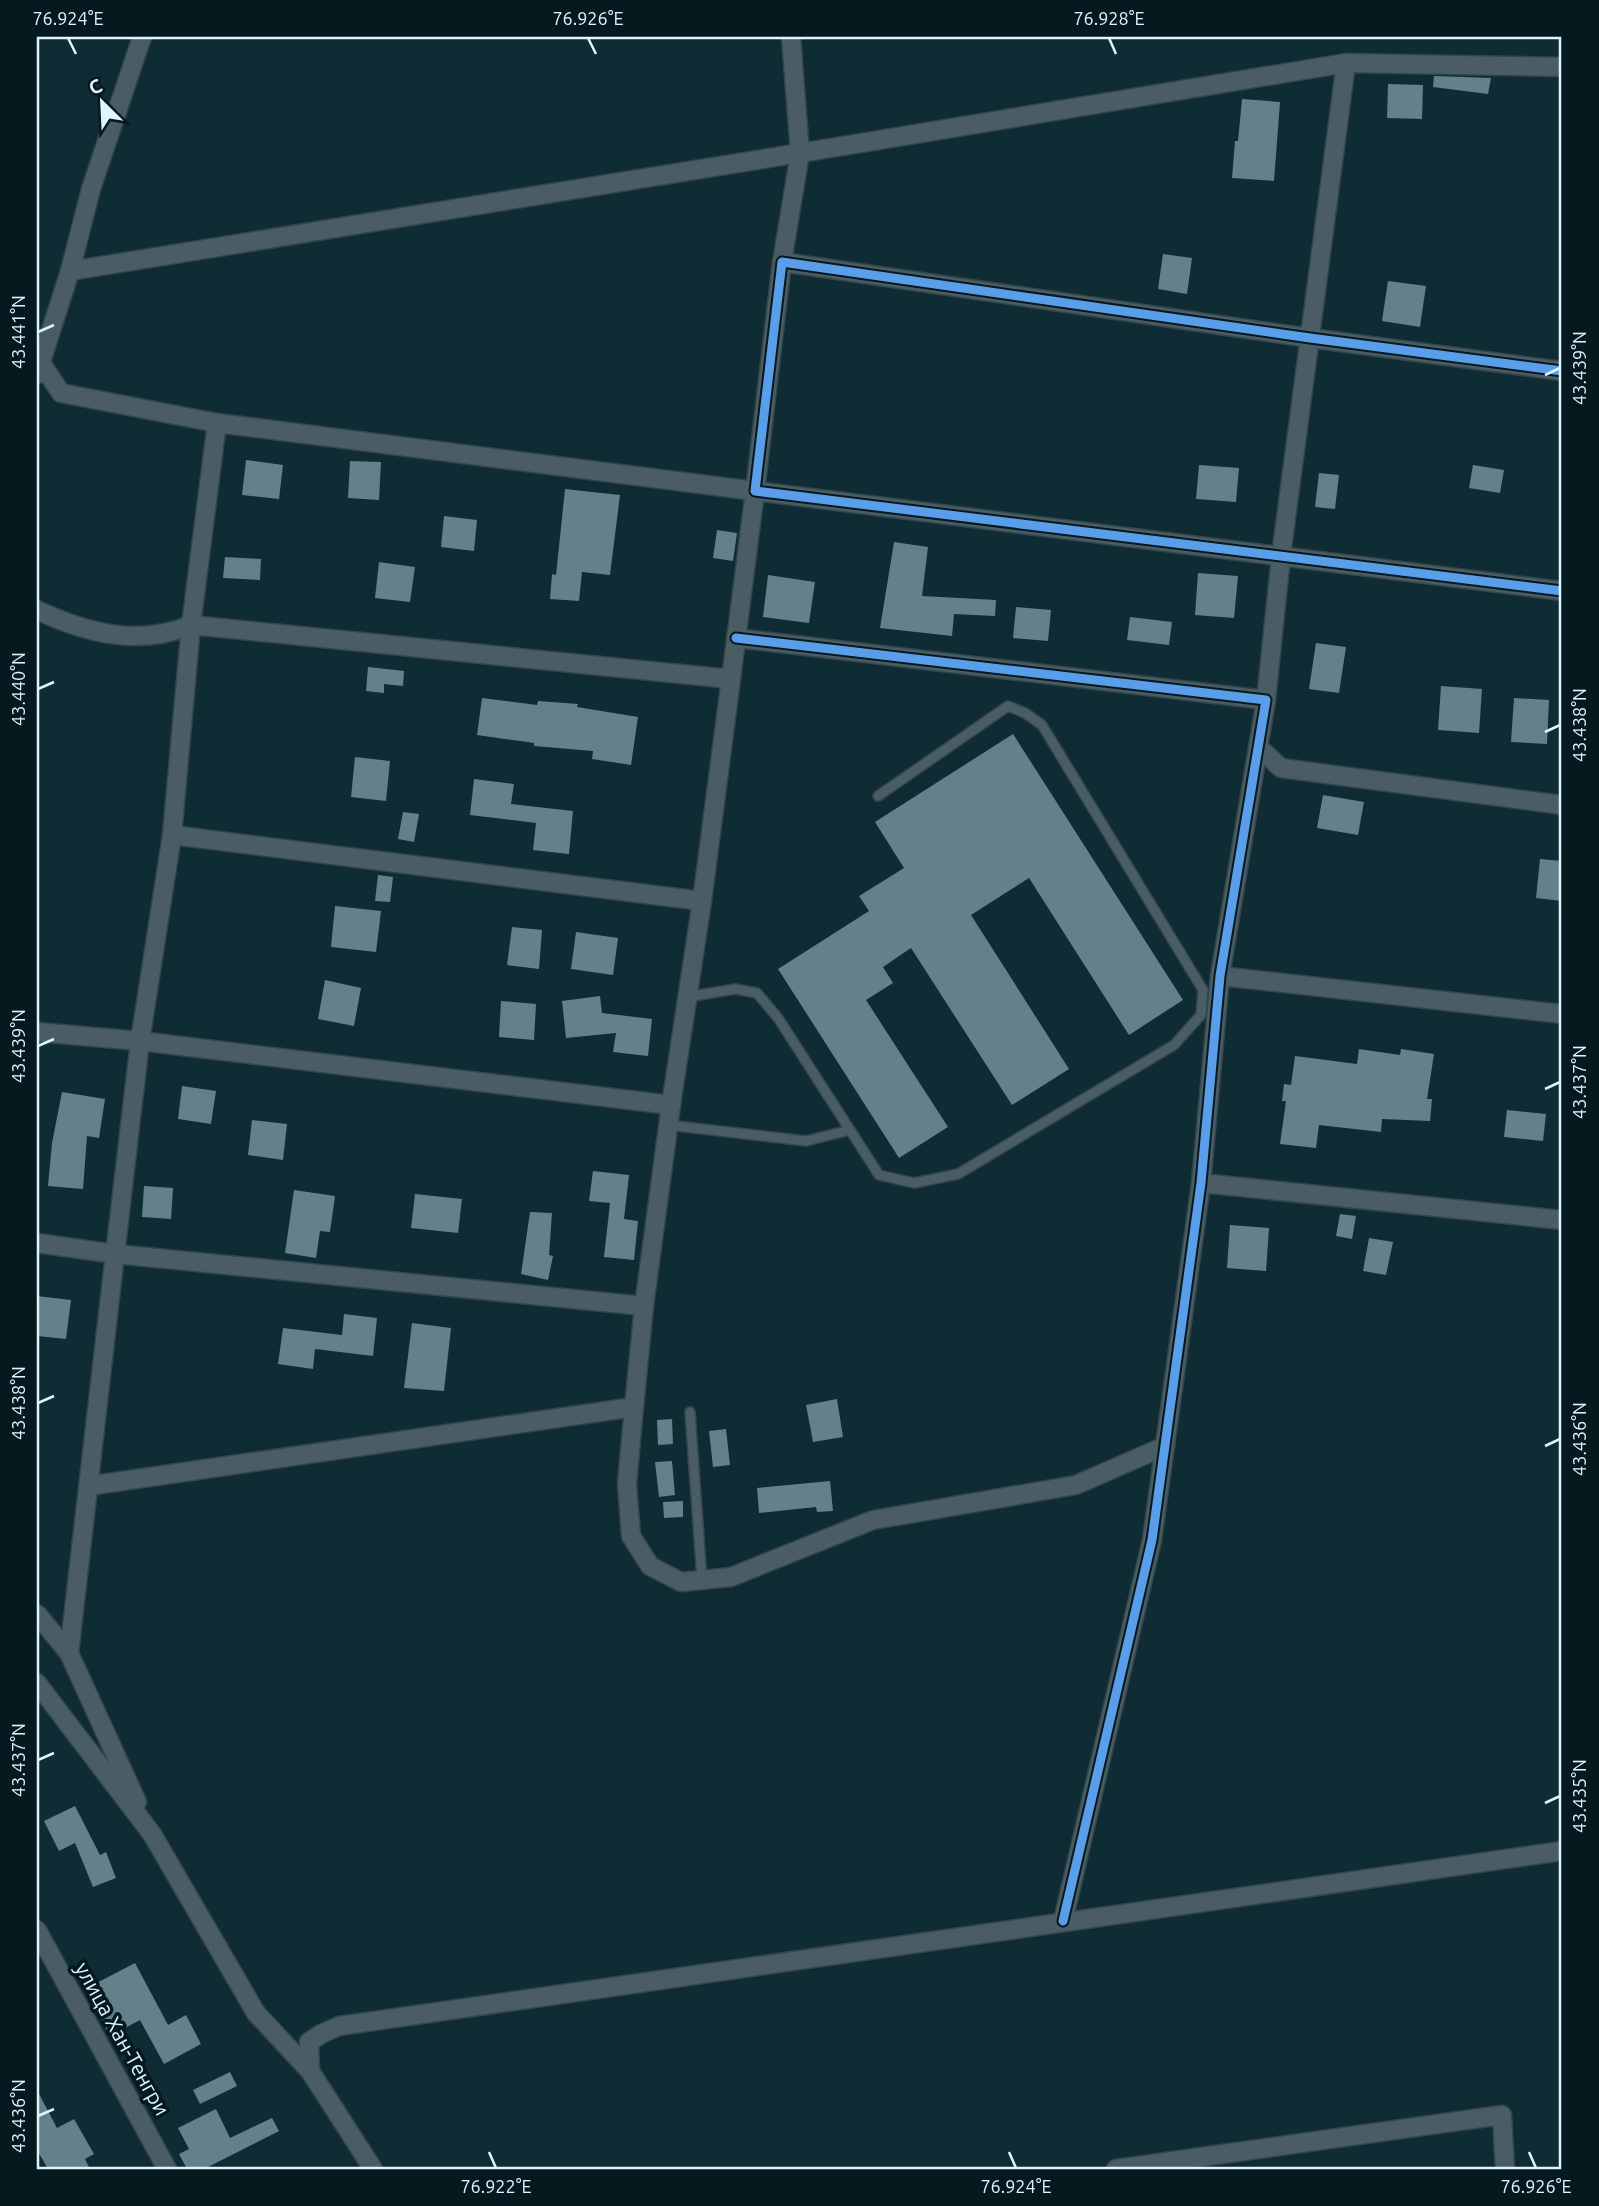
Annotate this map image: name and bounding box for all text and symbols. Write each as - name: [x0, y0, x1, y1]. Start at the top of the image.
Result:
- text: 76.924°E: [32, 8, 104, 28]
- text: 76.926°E: [552, 8, 624, 28]
- text: 76.928°E: [1073, 8, 1145, 28]
- north arrow: [66, 66, 136, 136]
- text: С: [85, 74, 105, 99]
- text: 43.441°N: [8, 295, 28, 369]
- text: 43.439°N: [1569, 331, 1589, 405]
- text: 43.440°N: [8, 652, 28, 726]
- text: 43.438°N: [1569, 688, 1589, 762]
- text: 43.439°N: [8, 1009, 28, 1083]
- text: 43.437°N: [1569, 1045, 1589, 1119]
- text: 43.438°N: [8, 1366, 28, 1440]
- text: 43.436°N: [1569, 1402, 1589, 1476]
- text: 43.437°N: [8, 1723, 28, 1797]
- text: 43.435°N: [1569, 1759, 1589, 1833]
- street label: улица Хан-Тенгри: [71, 1958, 175, 2119]
- text: 43.436°N: [8, 2079, 28, 2153]
- text: 76.922°E: [460, 2176, 532, 2196]
- text: 76.924°E: [980, 2176, 1052, 2196]
- text: 76.926°E: [1500, 2176, 1572, 2196]

